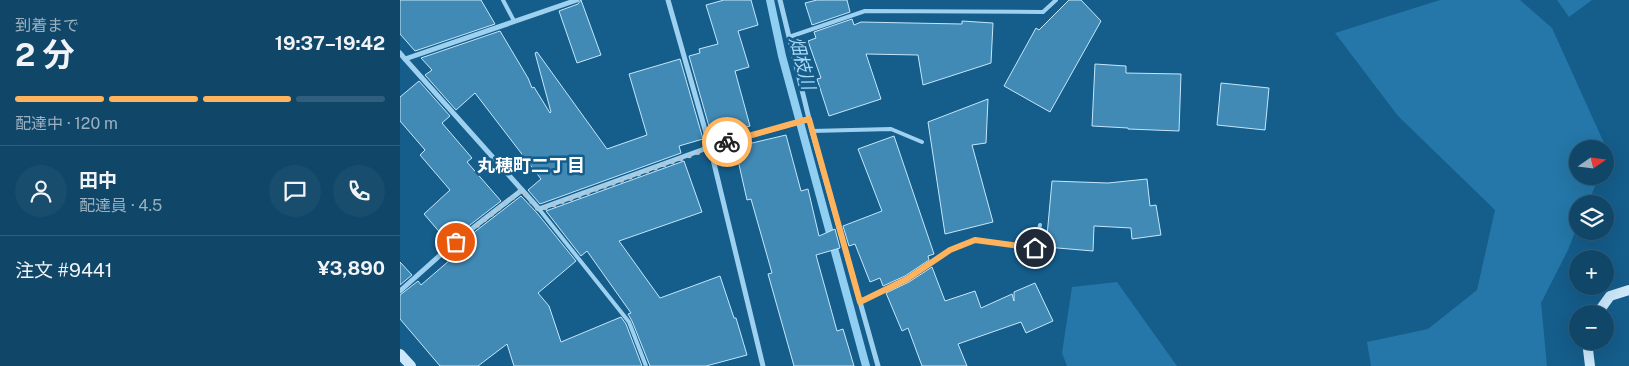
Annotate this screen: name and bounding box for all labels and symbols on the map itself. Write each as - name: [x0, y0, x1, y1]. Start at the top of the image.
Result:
- water label: 畑枝川: [785, 34, 820, 94]
- courier: [702, 117, 752, 167]
- north arrow: [1569, 140, 1614, 185]
- district label: 丸穂町二丁目: [477, 155, 585, 176]
- pin: [435, 221, 477, 263]
- pin: [1014, 227, 1056, 269]

